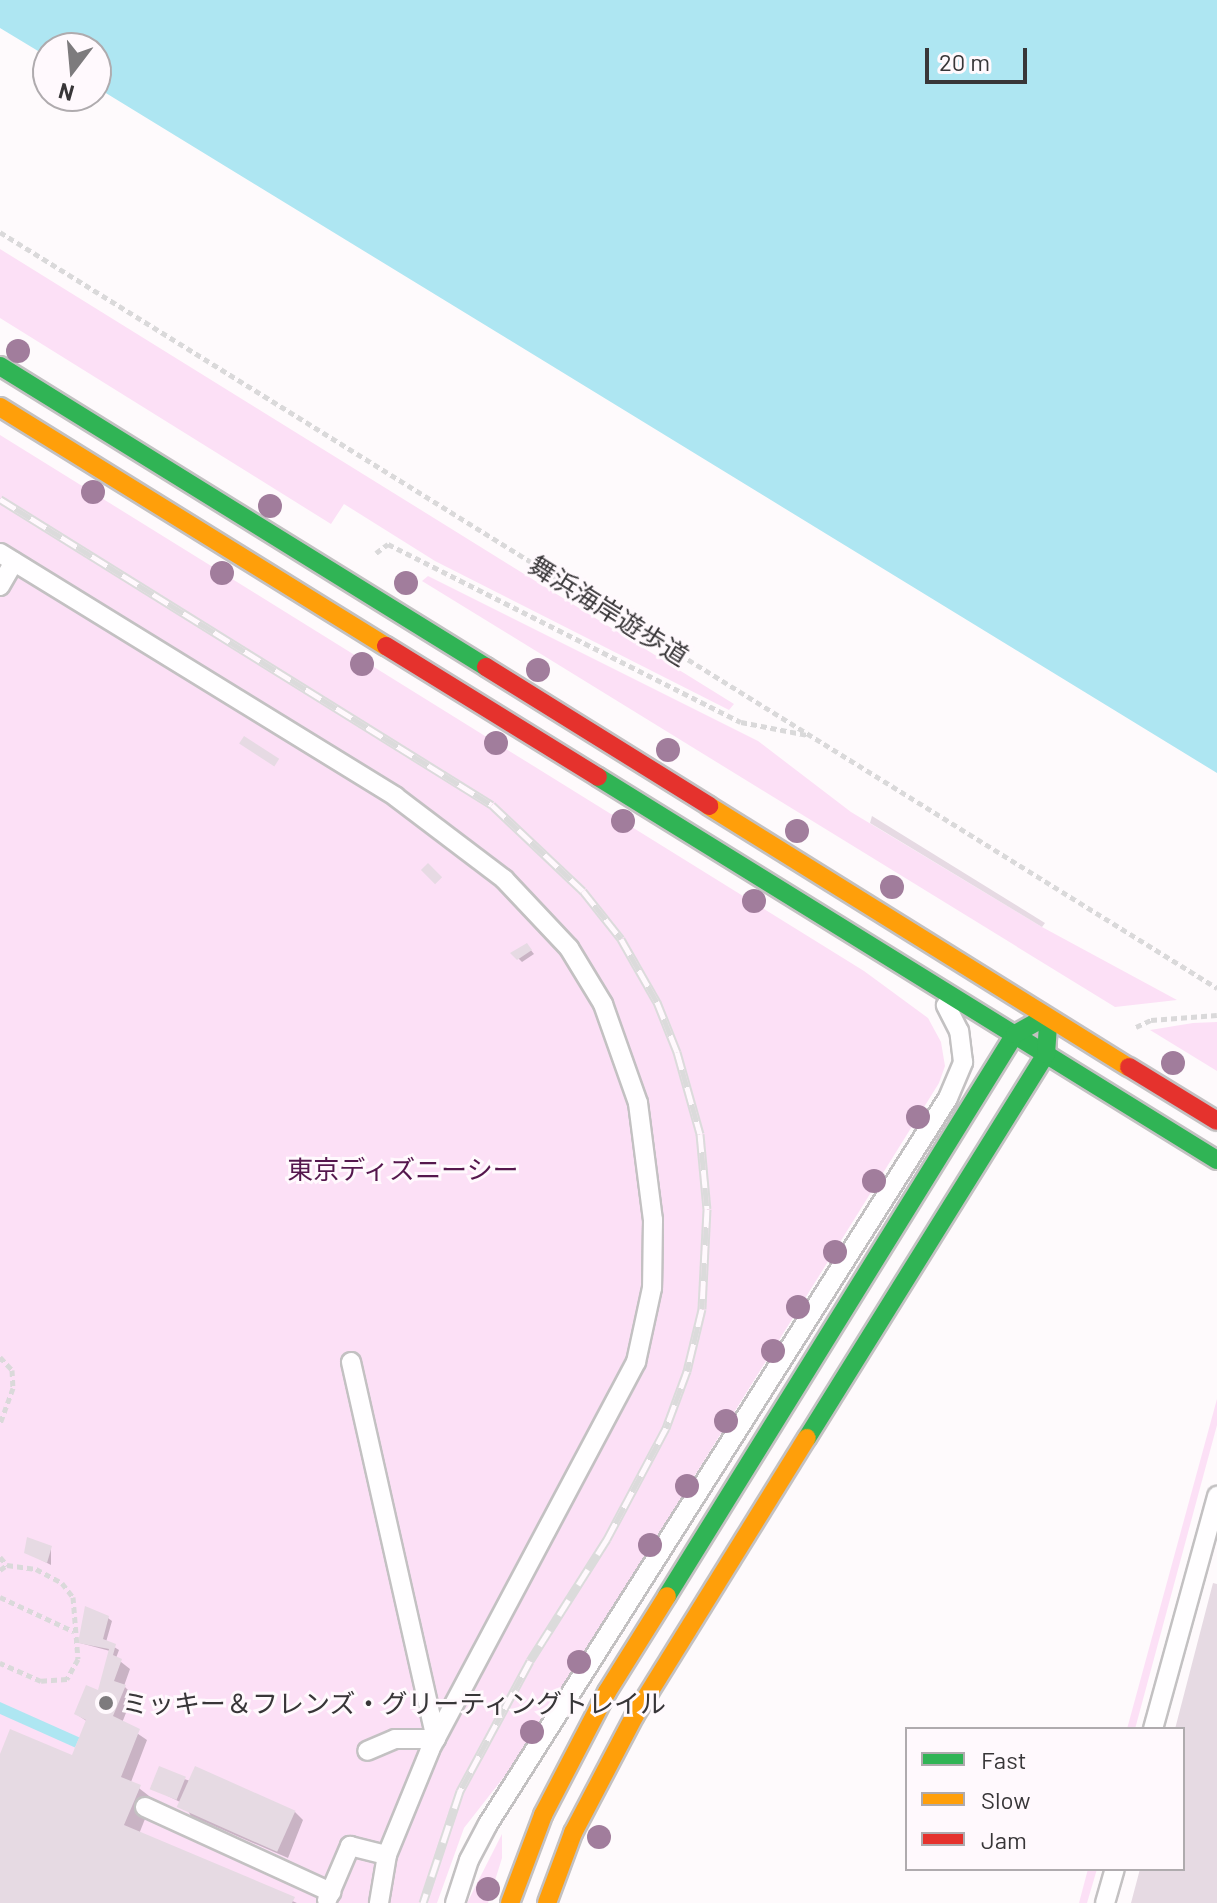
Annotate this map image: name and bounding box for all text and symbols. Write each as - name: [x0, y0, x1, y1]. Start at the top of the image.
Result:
- north arrow: [32, 32, 112, 112]
- scale bar: [929, 32, 1031, 82]
- text: 20 m: [939, 47, 990, 76]
- text: N: [55, 79, 77, 108]
- street label: 舞浜海岸遊歩道: [524, 549, 694, 671]
- park label: 東京ディズニーシー: [286, 1153, 520, 1185]
- place label: ミッキー＆フレンズ・グリーティングトレイル: [122, 1687, 668, 1719]
- marker: ミッキー＆フレンズ・グリーティングトレイル: [97, 1694, 115, 1712]
- legend: [905, 1727, 1185, 1871]
- text: Fast: [981, 1745, 1026, 1774]
- text: Slow: [981, 1785, 1030, 1814]
- text: Jam: [981, 1825, 1027, 1854]

